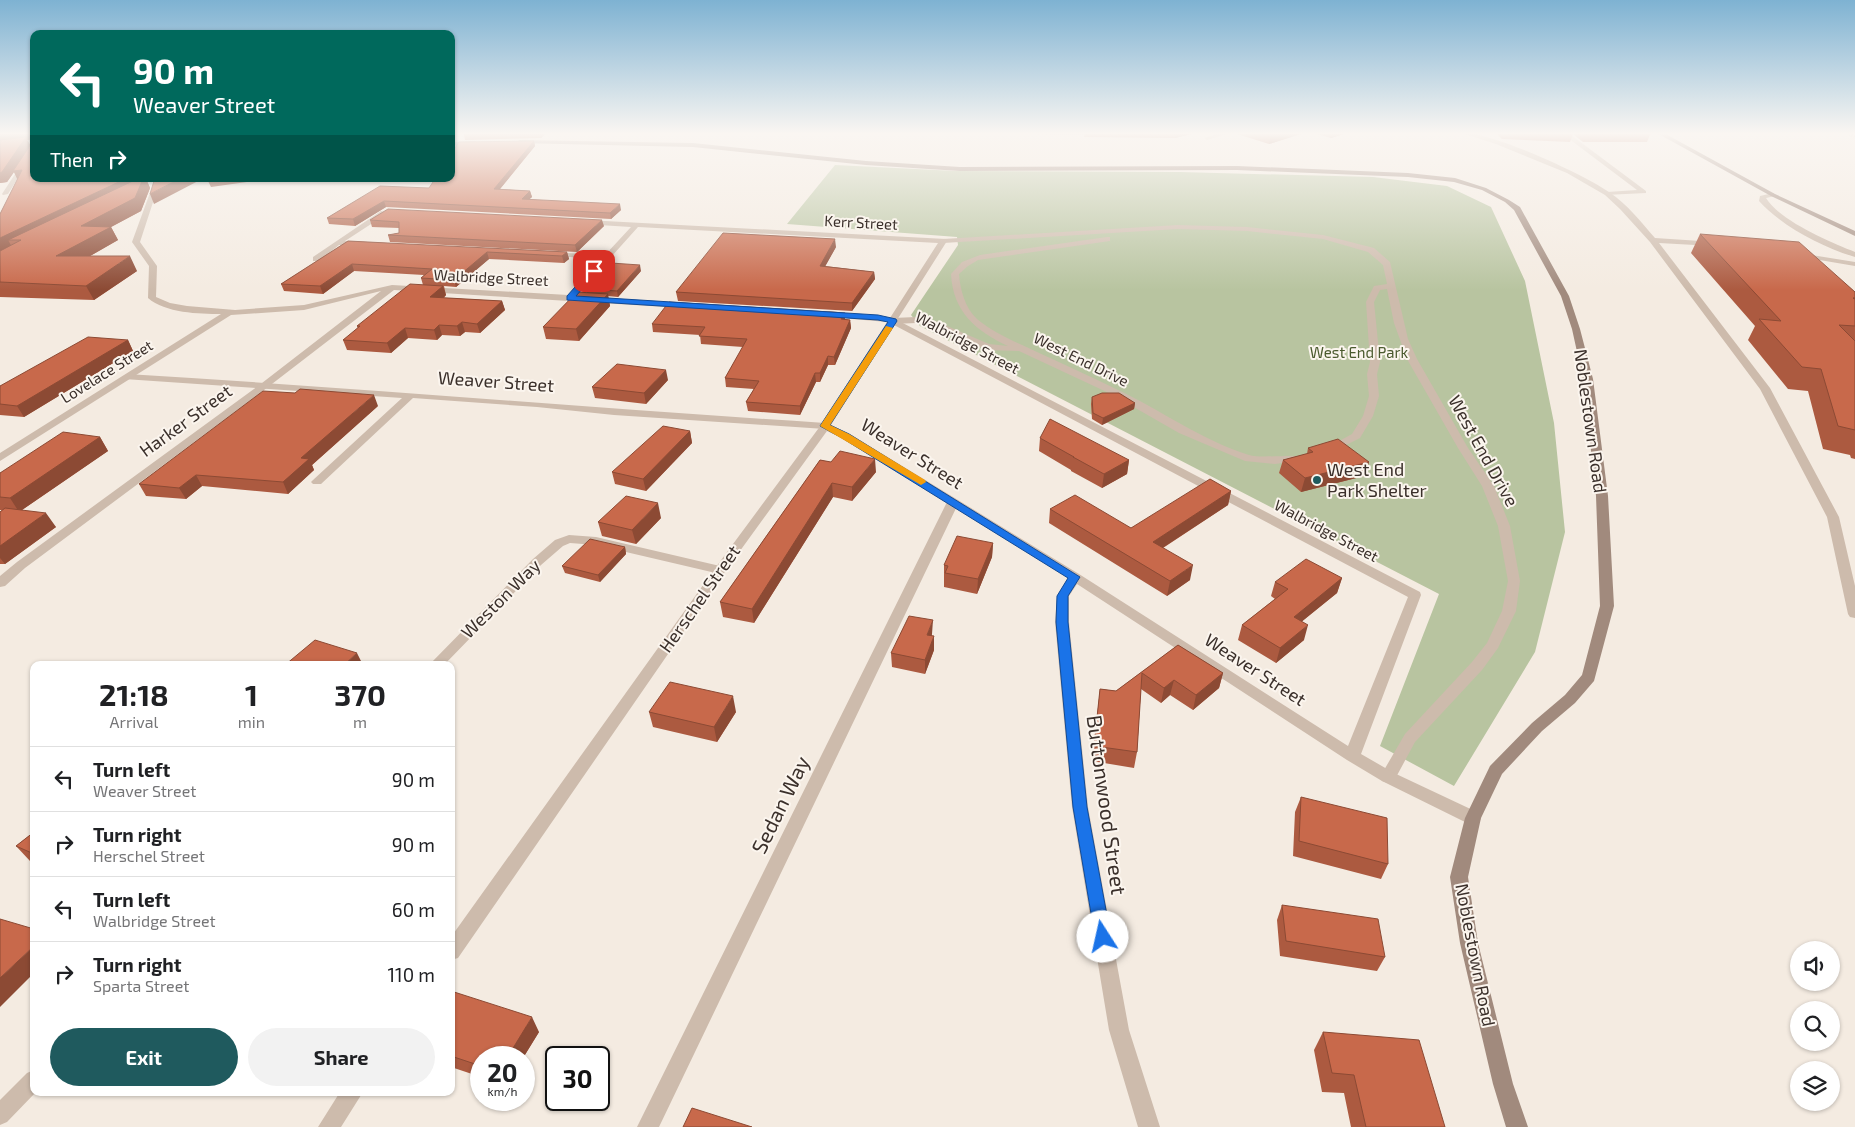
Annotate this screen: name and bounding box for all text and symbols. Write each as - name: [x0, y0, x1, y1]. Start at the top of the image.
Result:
- text: 90 m: [133, 49, 214, 91]
- icon: left: [50, 50, 115, 115]
- text: Weaver Street: [133, 91, 275, 117]
- icon: right: [103, 145, 131, 173]
- text: Then: [50, 148, 93, 171]
- street label: Kerr Street: [824, 211, 898, 233]
- pin: [573, 250, 615, 292]
- icon: arrive: [580, 257, 608, 285]
- street label: Walbridge Street: [433, 265, 549, 289]
- street label: Walbridge Street: [912, 307, 1023, 377]
- street label: West End Drive: [1031, 328, 1132, 390]
- street label: Lovelace Street: [57, 336, 156, 407]
- park label: West End Park: [1310, 343, 1409, 361]
- street label: Noblestown Road: [1570, 347, 1612, 494]
- street label: Weaver Street: [437, 366, 555, 396]
- street label: Harker Street: [135, 379, 236, 461]
- street label: West End Drive: [1444, 391, 1524, 510]
- street label: Weaver Street: [857, 413, 968, 493]
- place label: West End Park Shelter: [1327, 458, 1427, 501]
- marker: West End Park Shelter: [1311, 474, 1323, 486]
- street label: Walbridge Street: [1271, 495, 1382, 565]
- street label: Herschel Street: [654, 540, 744, 656]
- street label: Weston Way: [456, 554, 545, 643]
- street label: Weaver Street: [1201, 628, 1310, 710]
- text: 21:18: [99, 676, 169, 712]
- text: 1: [245, 676, 258, 712]
- text: 370: [334, 676, 386, 712]
- text: Arrival: [110, 712, 158, 731]
- text: min: [238, 712, 265, 731]
- text: m: [353, 712, 367, 731]
- street label: Buttonwood Street: [1082, 713, 1132, 896]
- street label: Sedan Way: [745, 751, 814, 857]
- text: Turn left: [93, 758, 170, 781]
- icon: left: [50, 765, 78, 793]
- text: 90 m: [392, 768, 435, 791]
- text: Weaver Street: [93, 781, 196, 800]
- text: Turn right: [93, 823, 181, 846]
- icon: right: [50, 830, 78, 858]
- text: 90 m: [392, 833, 435, 856]
- text: Herschel Street: [93, 846, 205, 865]
- street label: Noblestown Road: [1451, 881, 1501, 1028]
- text: Turn left: [93, 888, 170, 911]
- icon: left: [50, 895, 78, 923]
- text: 60 m: [392, 898, 435, 921]
- position arrow: [1076, 910, 1128, 962]
- text: Walbridge Street: [93, 911, 216, 930]
- map controls: [1790, 941, 1840, 1111]
- button: sound: [1790, 941, 1840, 991]
- text: Turn right: [93, 953, 181, 976]
- icon: right: [50, 960, 78, 988]
- text: 110 m: [388, 963, 435, 986]
- text: Sparta Street: [93, 976, 189, 995]
- button: search: [1790, 1001, 1840, 1051]
- button: Exit: [50, 1028, 238, 1086]
- button: Share: [248, 1028, 435, 1086]
- speed limit sign: 30: [545, 1046, 610, 1111]
- text: 20: [487, 1057, 518, 1087]
- button: layers: [1790, 1061, 1840, 1111]
- text: km/h: [488, 1084, 517, 1098]

